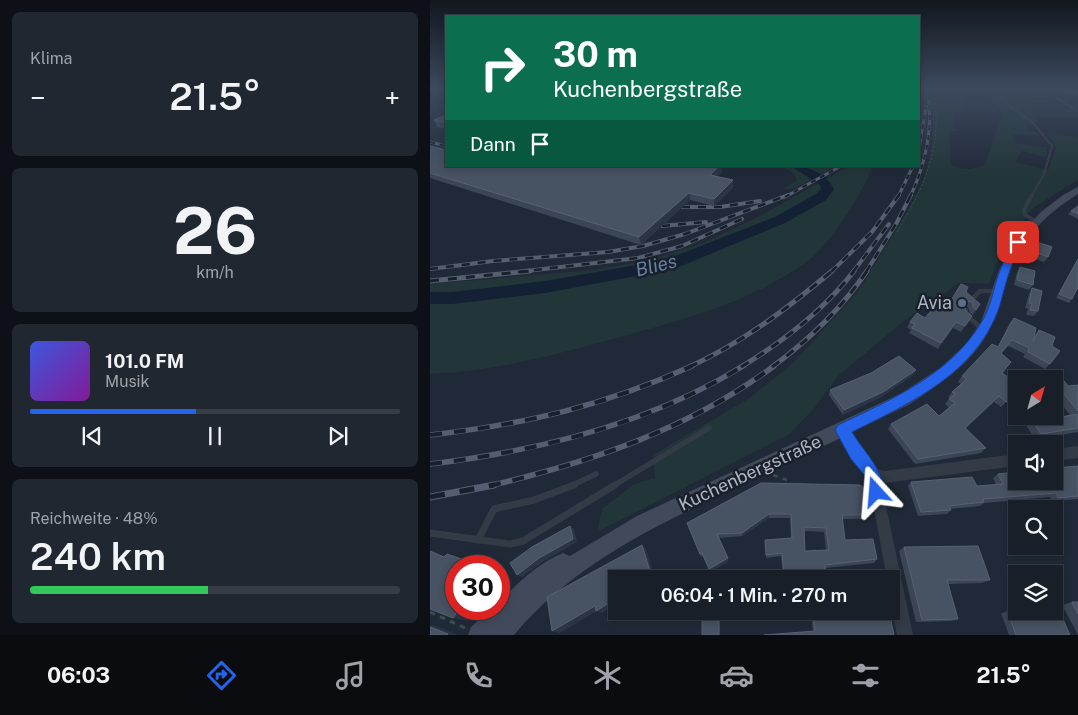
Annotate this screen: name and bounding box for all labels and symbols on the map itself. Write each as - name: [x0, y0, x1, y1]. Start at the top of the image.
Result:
- pin: [997, 221, 1039, 263]
- water label: Blies: [633, 249, 679, 281]
- place label: Avia: [917, 292, 952, 313]
- marker: Avia: [956, 297, 968, 309]
- north arrow: [1008, 370, 1062, 425]
- street label: Kuchenbergstraße: [675, 430, 824, 515]
- position arrow: [849, 465, 901, 517]
- speed limit sign: 30: [445, 555, 510, 620]

